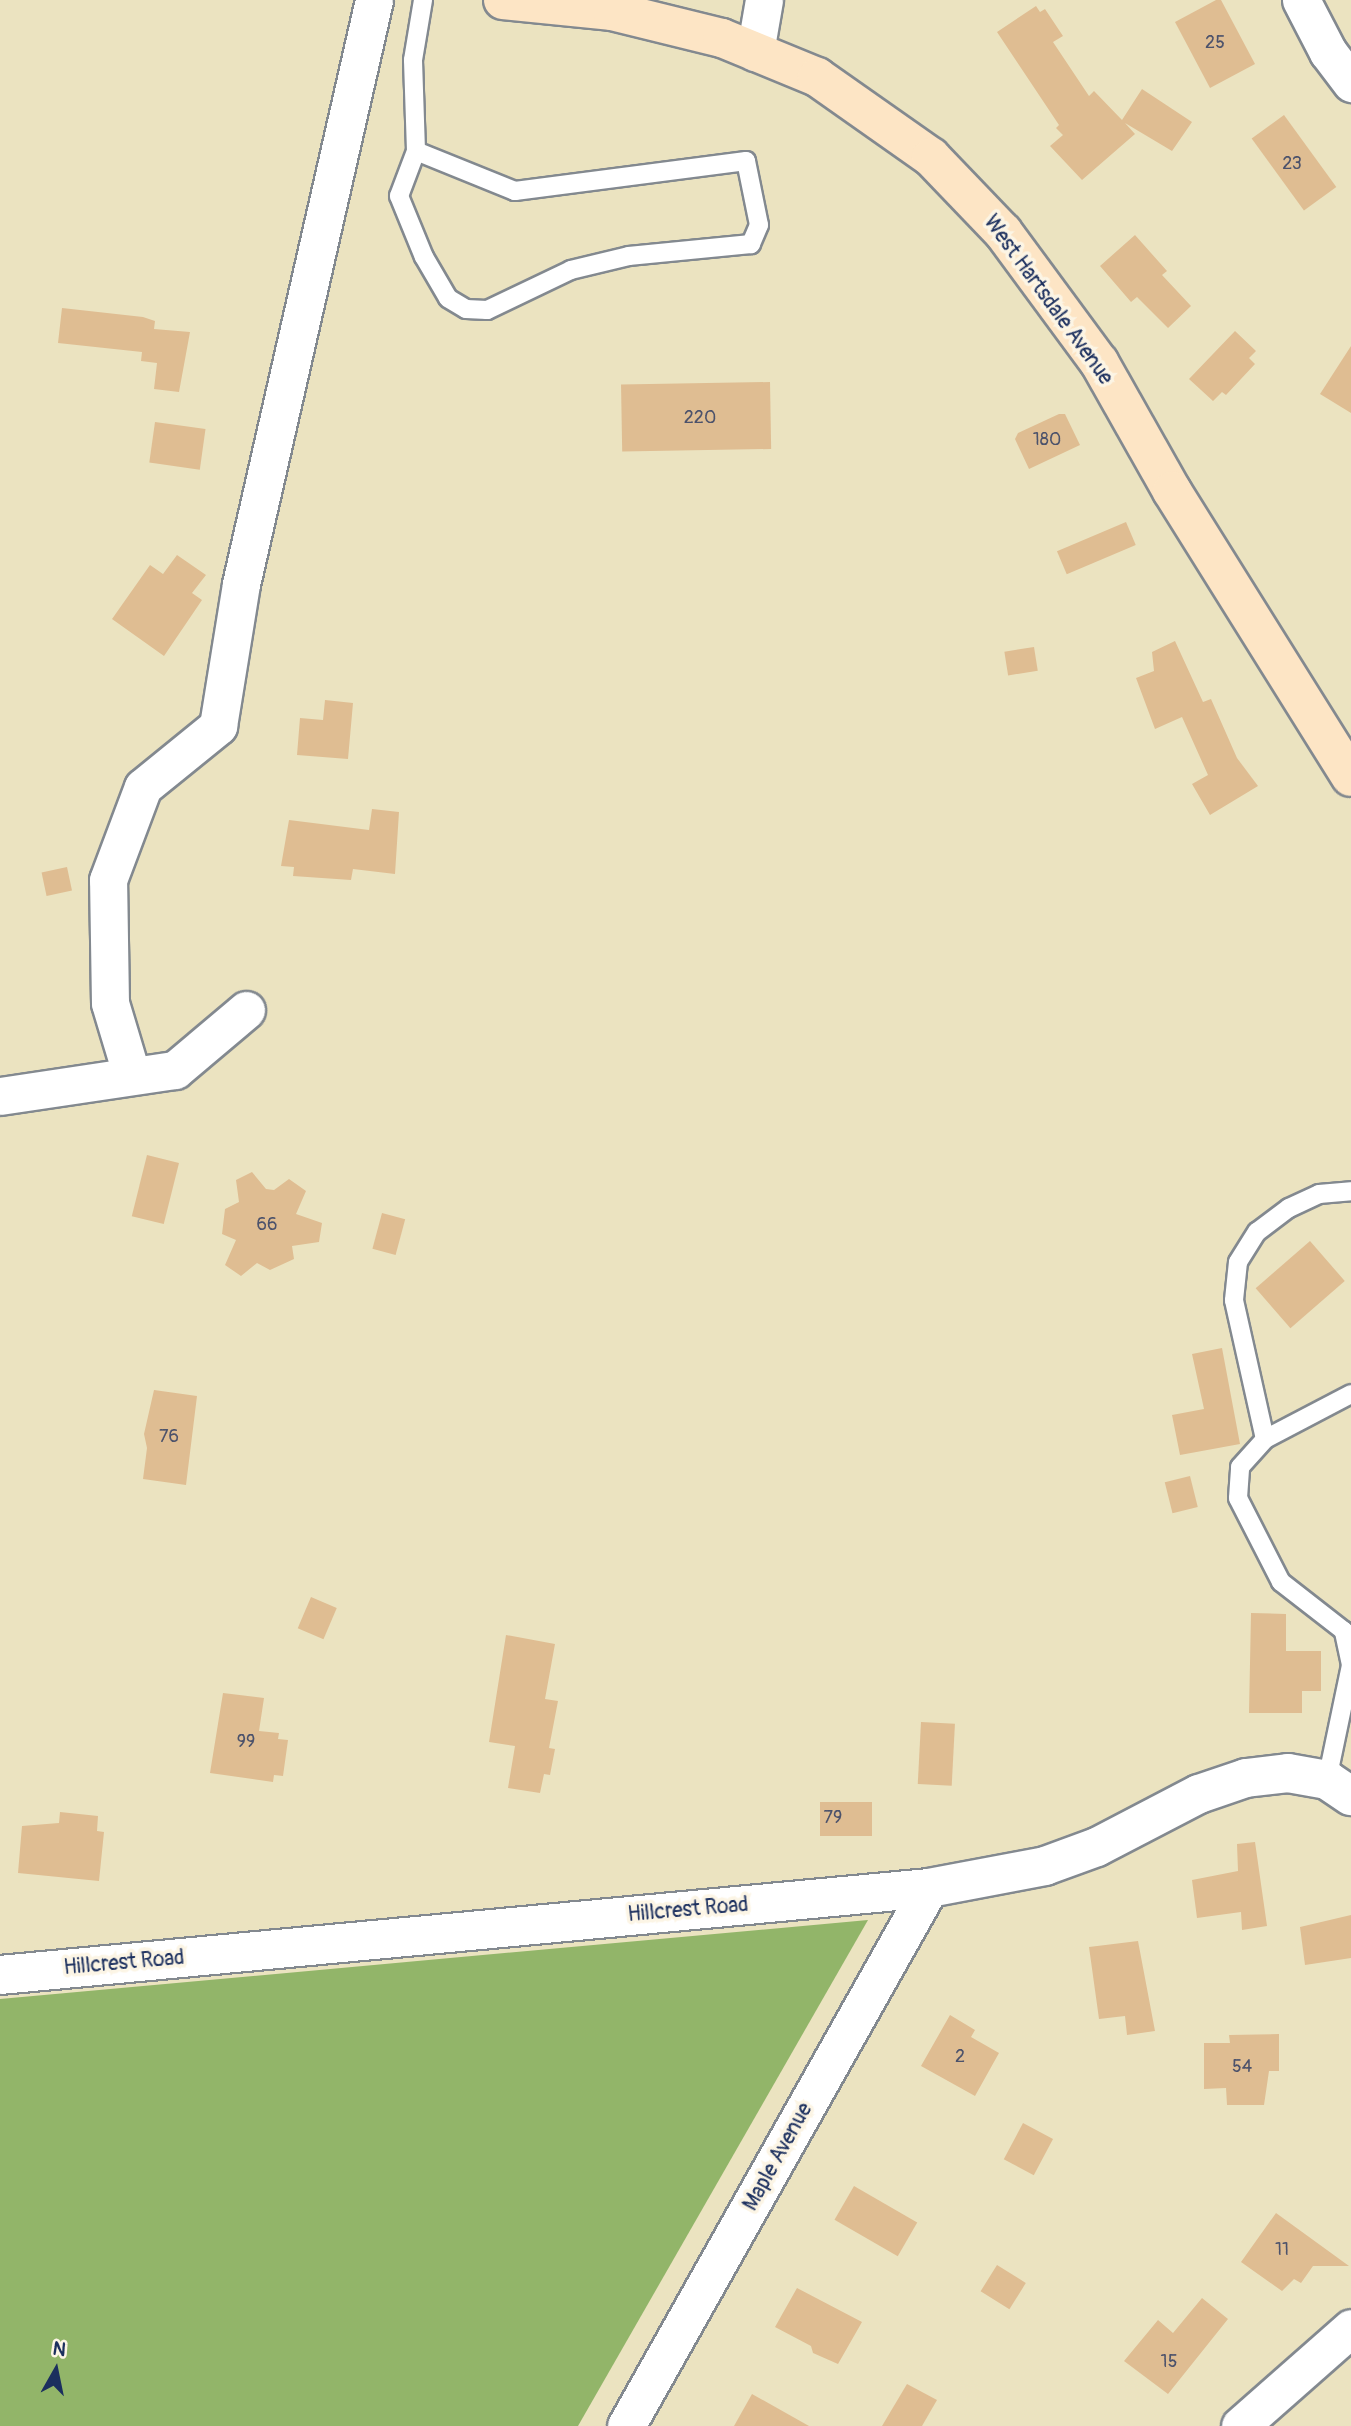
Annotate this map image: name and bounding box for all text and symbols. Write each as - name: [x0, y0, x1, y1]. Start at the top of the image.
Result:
- house number: 25: [1205, 32, 1225, 54]
- house number: 23: [1282, 153, 1302, 175]
- street label: West Hartsdale Avenue: [978, 210, 1118, 390]
- house number: 220: [684, 407, 716, 429]
- house number: 180: [1033, 429, 1061, 451]
- house number: 66: [257, 1214, 277, 1236]
- house number: 76: [159, 1426, 179, 1448]
- house number: 99: [237, 1731, 255, 1753]
- house number: 79: [824, 1807, 842, 1829]
- street label: Hillcrest Road: [627, 1892, 749, 1928]
- street label: Hillcrest Road: [63, 1945, 185, 1981]
- house number: 2: [955, 2046, 965, 2068]
- house number: 54: [1232, 2056, 1252, 2078]
- street label: Maple Avenue: [738, 2099, 818, 2215]
- house number: 11: [1275, 2239, 1289, 2261]
- north arrow: [21, 2335, 91, 2405]
- text: N: [51, 2336, 68, 2362]
- house number: 15: [1161, 2351, 1177, 2373]

